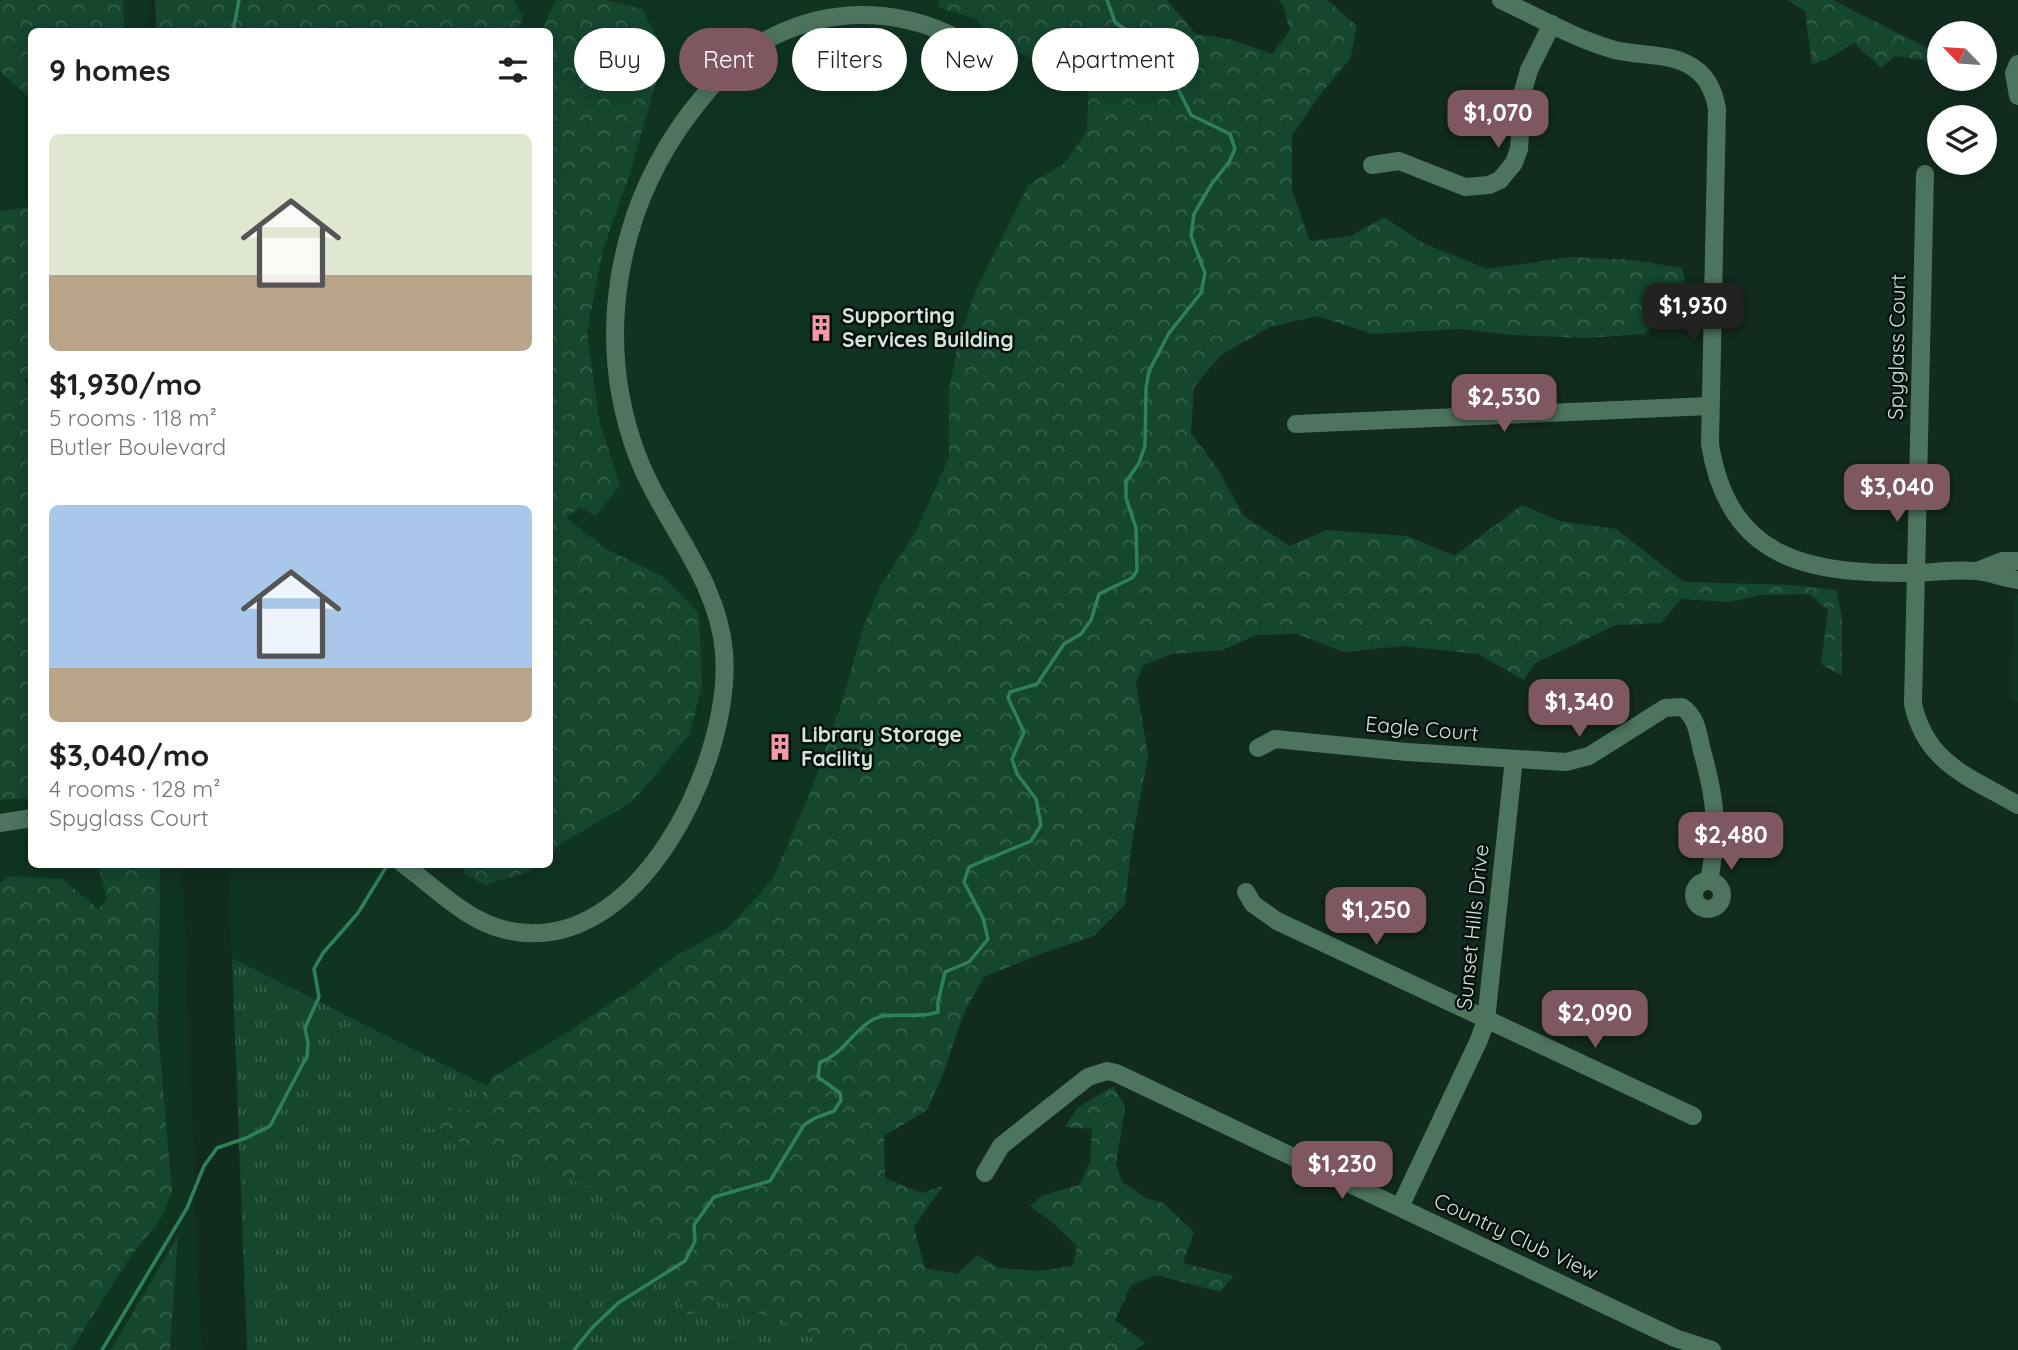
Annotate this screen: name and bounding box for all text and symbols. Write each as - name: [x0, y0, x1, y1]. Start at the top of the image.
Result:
- north arrow: [1927, 21, 1997, 91]
- map controls: [1927, 21, 1997, 175]
- chip: Buy: [574, 28, 665, 91]
- chip: Rent: [679, 28, 778, 91]
- chip: Filters: [792, 28, 907, 91]
- chip: New: [921, 28, 1018, 91]
- chip: Apartment: [1032, 28, 1199, 91]
- text: 9 homes: [49, 51, 171, 89]
- icon: filters: [494, 51, 532, 89]
- pin: $1,070: [1441, 90, 1555, 150]
- text: $1,070: [1464, 98, 1532, 127]
- button: layers: [1927, 105, 1997, 175]
- icon: home: [228, 180, 354, 306]
- street label: Spyglass Court: [1882, 274, 1910, 420]
- pin: $1,930: [1636, 284, 1750, 343]
- text: $1,930: [1659, 291, 1727, 320]
- place label: Supporting Services Building: [842, 302, 1014, 352]
- building icon: Supporting Services Building: [806, 313, 836, 343]
- text: $1,930/mo: [49, 365, 202, 403]
- pin: $2,530: [1447, 374, 1561, 434]
- text: $2,530: [1468, 382, 1540, 411]
- text: 5 rooms · 118 m²: [49, 403, 217, 432]
- text: Butler Boulevard: [49, 432, 226, 461]
- pin: $3,040: [1840, 464, 1954, 524]
- text: $3,040: [1860, 472, 1934, 501]
- icon: home: [228, 551, 354, 677]
- pin: $1,340: [1522, 680, 1636, 739]
- text: $1,340: [1545, 687, 1614, 716]
- street label: Eagle Court: [1364, 710, 1480, 746]
- place label: Library Storage Facility: [801, 721, 962, 771]
- building icon: Library Storage Facility: [765, 732, 795, 762]
- text: $3,040/mo: [49, 736, 209, 774]
- text: 4 rooms · 128 m²: [49, 774, 221, 803]
- text: Spyglass Court: [49, 803, 209, 832]
- pin: $2,480: [1674, 812, 1788, 872]
- text: $2,480: [1694, 820, 1768, 849]
- street label: Sunset Hills Drive: [1450, 843, 1494, 1011]
- pin: $1,250: [1319, 888, 1433, 947]
- text: $1,250: [1341, 895, 1411, 924]
- pin: $2,090: [1538, 990, 1652, 1050]
- text: $2,090: [1558, 998, 1632, 1027]
- pin: $1,230: [1285, 1142, 1399, 1201]
- text: $1,230: [1308, 1149, 1376, 1178]
- street label: Country Club View: [1430, 1187, 1603, 1286]

